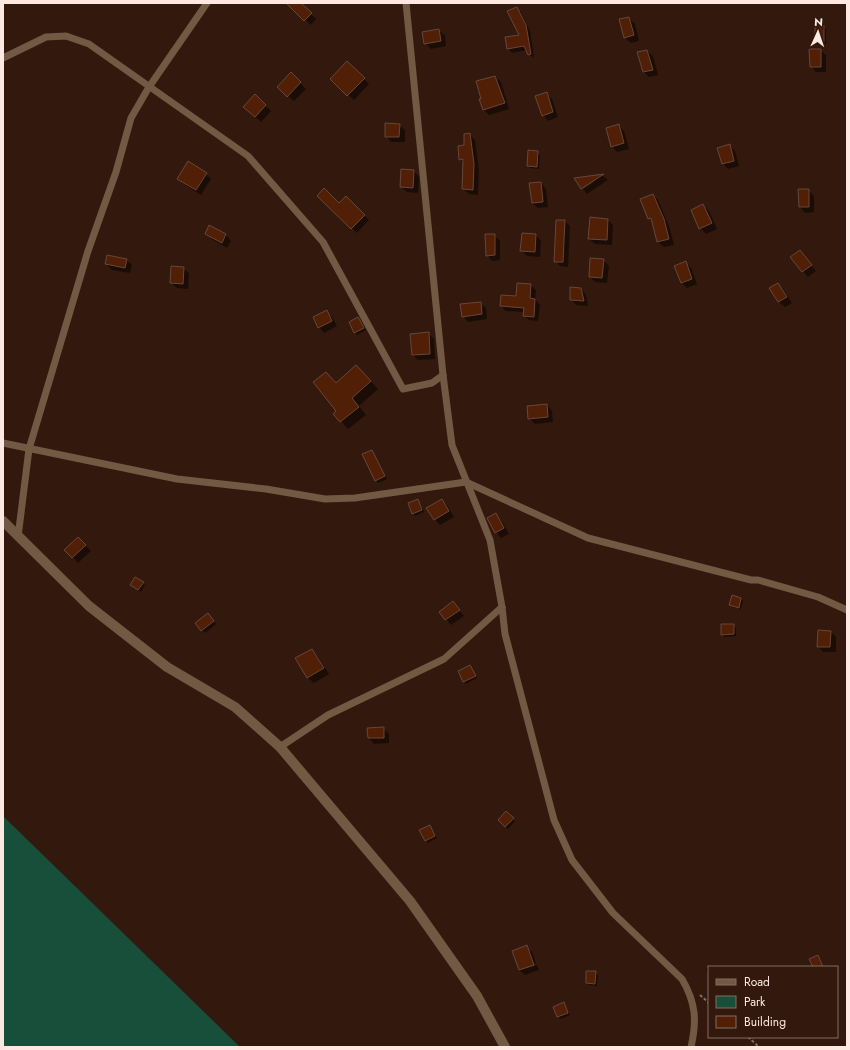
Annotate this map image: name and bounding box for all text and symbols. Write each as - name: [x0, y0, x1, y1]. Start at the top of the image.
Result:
- north arrow: [798, 12, 838, 52]
- text: N: [814, 14, 823, 30]
- legend: [708, 966, 838, 1038]
- text: Road: [744, 973, 770, 991]
- text: Park: [744, 993, 766, 1011]
- text: Building: [744, 1013, 786, 1031]

